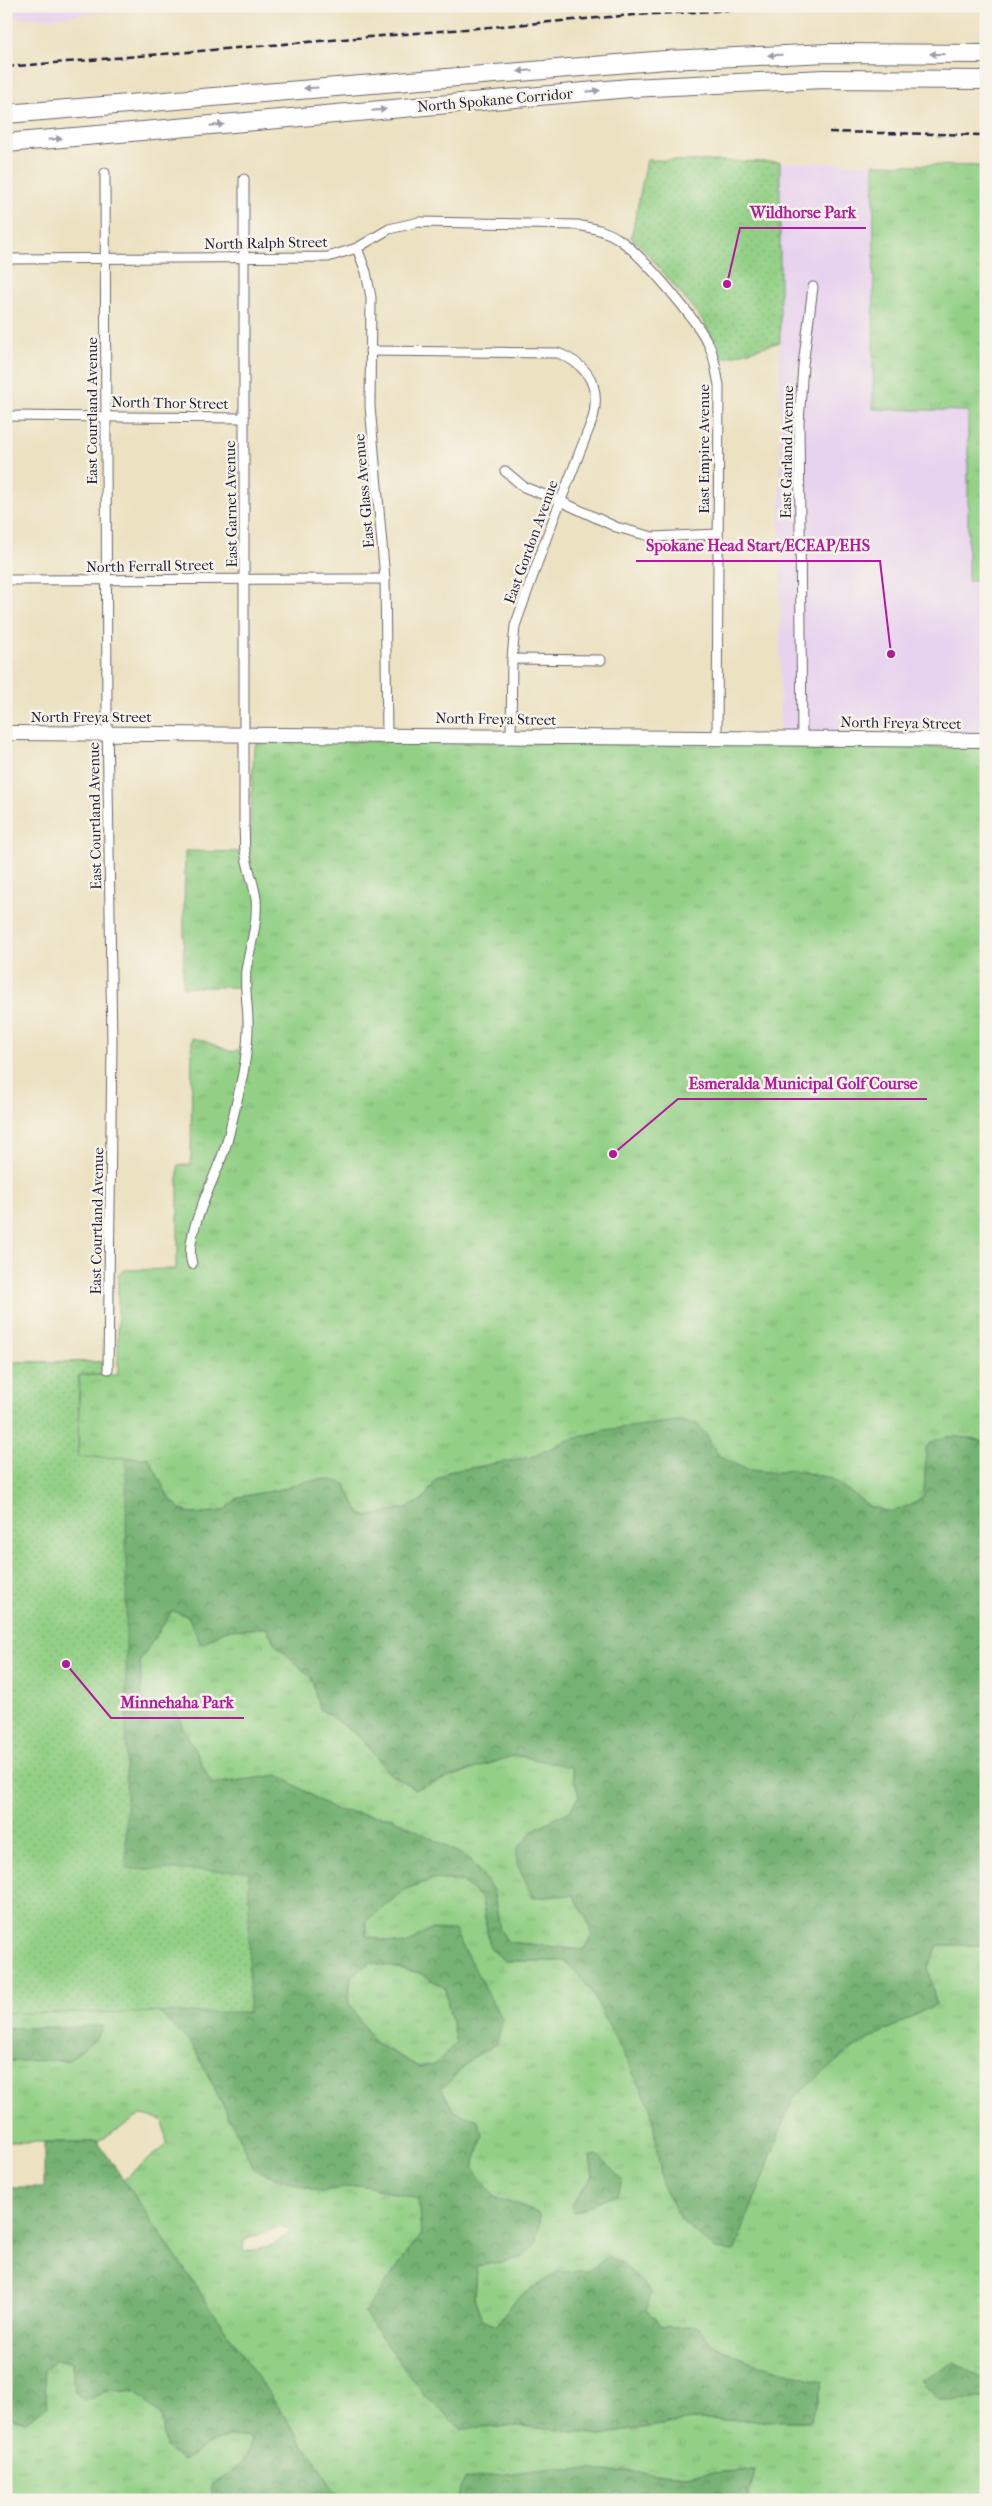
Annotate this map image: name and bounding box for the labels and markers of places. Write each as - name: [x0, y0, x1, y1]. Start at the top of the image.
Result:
- callout: Wildhorse Park: [740, 197, 866, 228]
- callout: Spokane Head Start/ECEAP/EHS: [636, 530, 880, 561]
- callout: Esmeralda Municipal Golf Course: [678, 1068, 927, 1099]
- callout: Minnehaha Park: [111, 1687, 244, 1718]

